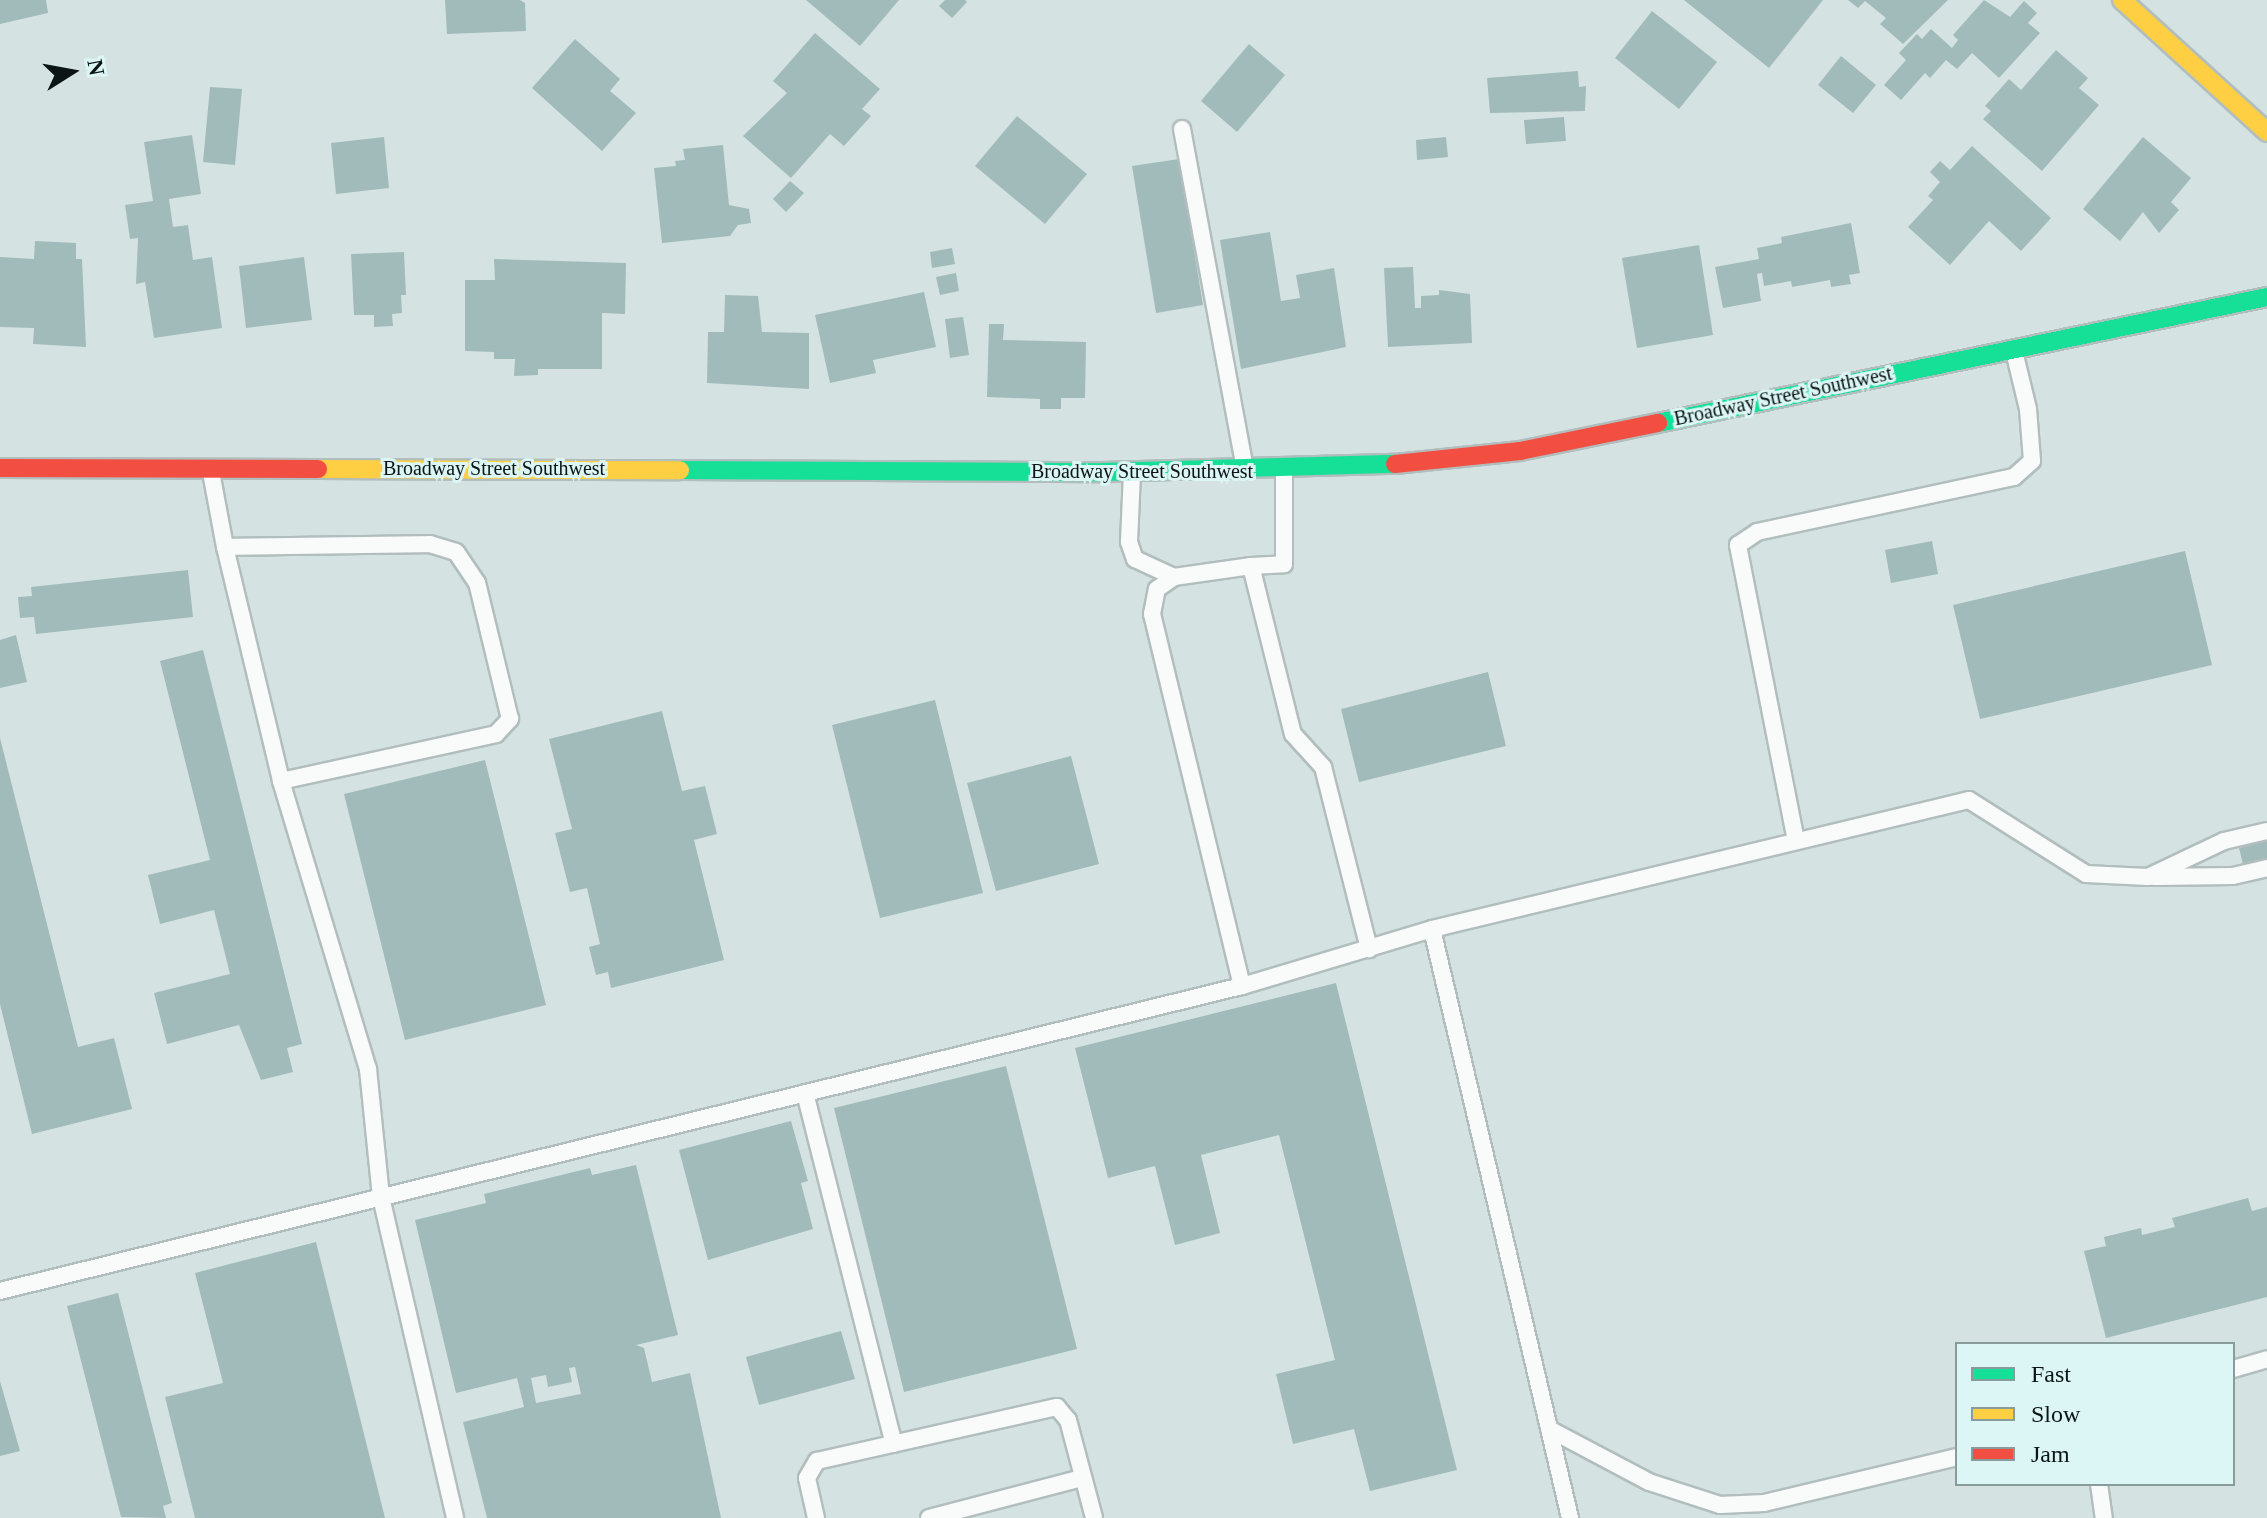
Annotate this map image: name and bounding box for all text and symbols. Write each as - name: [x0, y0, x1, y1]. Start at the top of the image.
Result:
- north arrow: [32, 32, 112, 112]
- text: N: [82, 57, 110, 78]
- street label: Broadway Street Southwest: [1672, 361, 1894, 431]
- street label: Broadway Street Southwest: [383, 456, 605, 480]
- street label: Broadway Street Southwest: [1031, 459, 1253, 483]
- legend: [1955, 1342, 2235, 1486]
- text: Fast: [2031, 1361, 2071, 1387]
- text: Slow: [2031, 1401, 2080, 1427]
- text: Jam: [2031, 1441, 2070, 1467]

